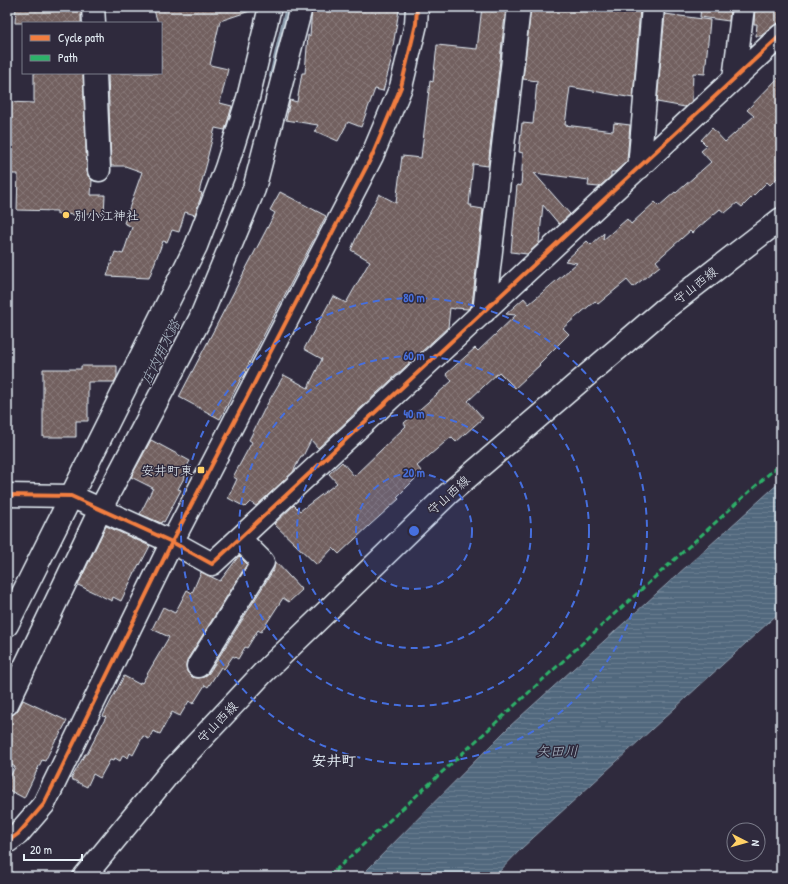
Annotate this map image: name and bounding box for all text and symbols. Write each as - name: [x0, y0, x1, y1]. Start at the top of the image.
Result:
- legend: [22, 22, 162, 74]
- text: Cycle path: [58, 29, 104, 46]
- text: Path: [58, 49, 78, 66]
- place label: 別小江神社: [74, 206, 139, 224]
- marker: 別小江神社: [61, 210, 71, 220]
- street label: 守山西線: [669, 261, 722, 308]
- text: 80 m: [403, 289, 425, 306]
- water label: 庄内用水路: [136, 315, 184, 388]
- text: 60 m: [403, 347, 425, 364]
- text: 40 m: [404, 405, 424, 422]
- place label: 安井町東: [141, 461, 193, 479]
- text: 20 m: [403, 464, 425, 481]
- marker: 安井町東: [196, 465, 206, 475]
- street label: 守山西線: [423, 470, 474, 519]
- centre of rings: [407, 524, 421, 538]
- street label: 守山西線: [192, 696, 242, 747]
- water label: 矢田川: [536, 741, 578, 760]
- district label: 安井町: [311, 750, 357, 771]
- north arrow: [726, 822, 766, 862]
- scale bar: [24, 836, 82, 862]
- text: N: [749, 839, 763, 847]
- text: 20 m: [30, 841, 52, 858]

